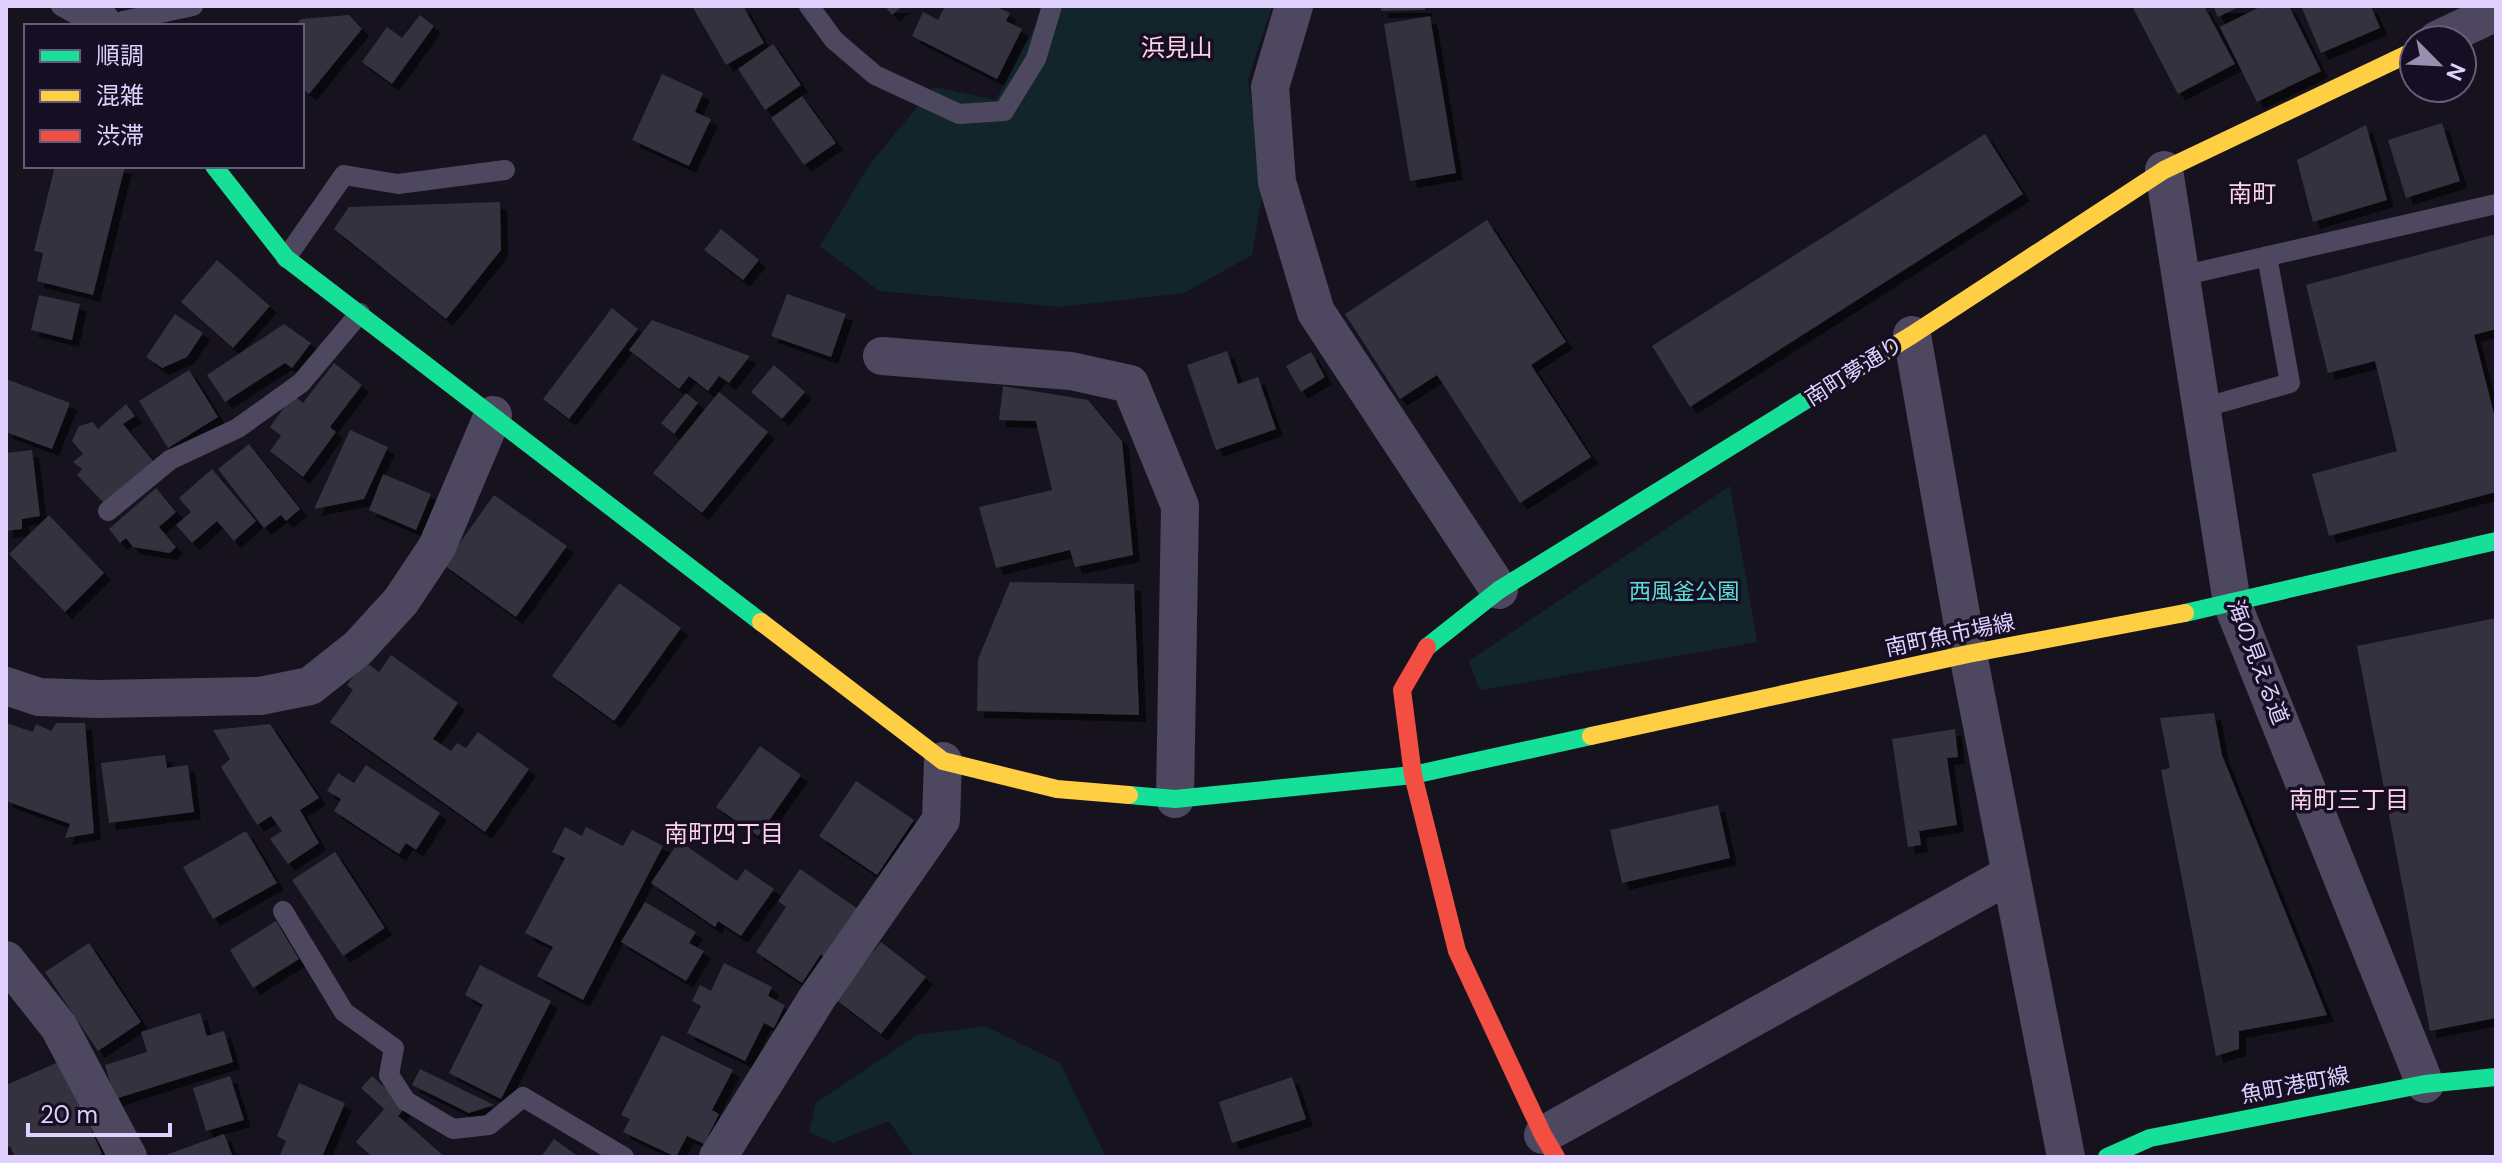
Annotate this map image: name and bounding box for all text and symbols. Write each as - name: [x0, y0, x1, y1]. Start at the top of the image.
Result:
- legend: [24, 24, 304, 168]
- north arrow: [2398, 24, 2478, 104]
- district label: 浜見山: [1141, 32, 1213, 63]
- text: 順調: [96, 40, 144, 71]
- text: N: [2439, 59, 2472, 85]
- text: 混雑: [96, 80, 144, 111]
- text: 渋滞: [96, 120, 144, 151]
- district label: 南町: [2228, 178, 2276, 209]
- street label: 南町夢通り: [1800, 330, 1908, 412]
- park label: 西風釜公園: [1629, 577, 1739, 606]
- street label: 海の見える道: [2221, 595, 2295, 729]
- street label: 南町魚市場線: [1882, 607, 2018, 663]
- district label: 南町三丁目: [2289, 784, 2409, 815]
- district label: 南町四丁目: [664, 818, 784, 849]
- street label: 魚町港町線: [2238, 1060, 2352, 1110]
- scale bar: [28, 1087, 170, 1137]
- text: 20 m: [40, 1099, 98, 1130]

